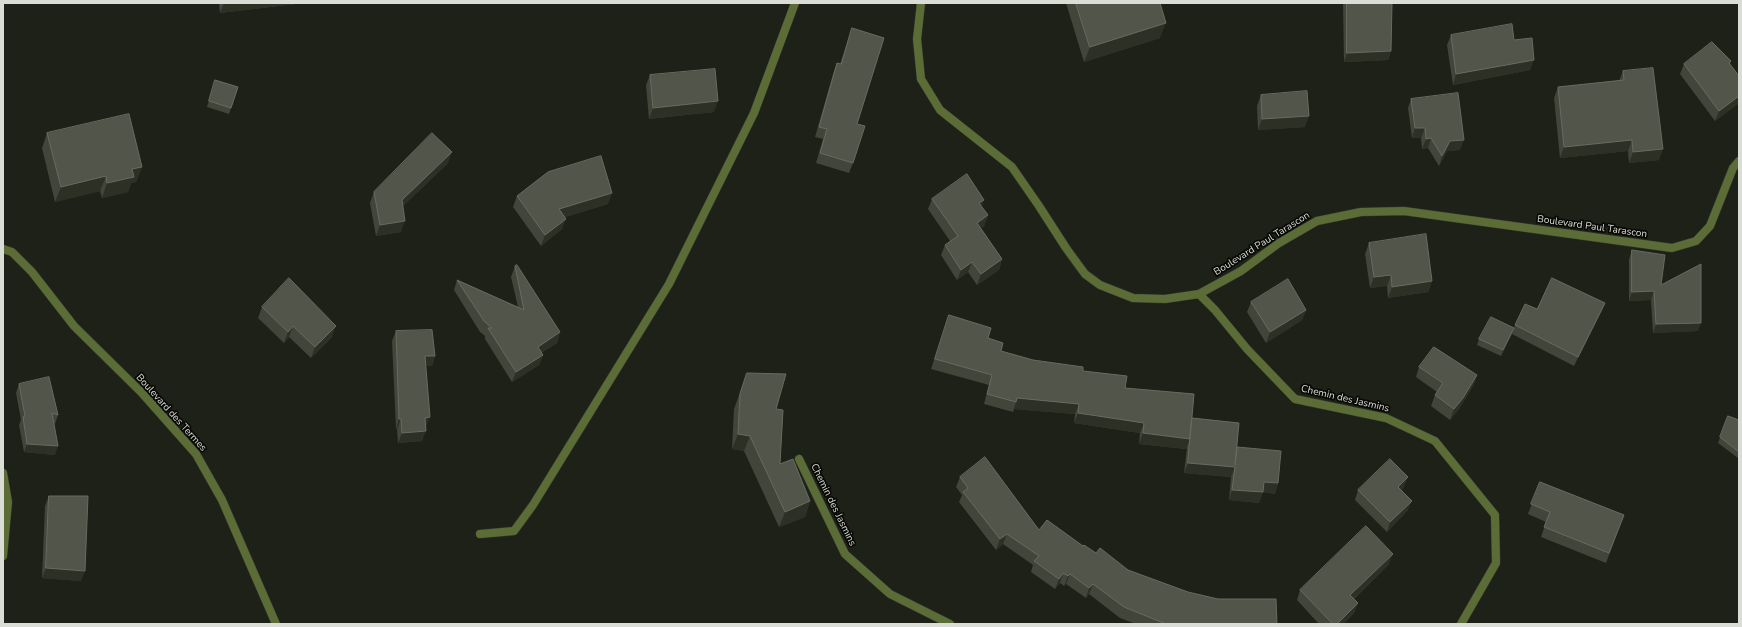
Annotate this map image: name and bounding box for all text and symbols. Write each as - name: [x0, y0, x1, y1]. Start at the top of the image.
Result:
- street label: Boulevard Paul Tarascon: [1212, 210, 1312, 278]
- street label: Boulevard Paul Tarascon: [1536, 213, 1648, 241]
- street label: Boulevard des Termes: [133, 372, 209, 454]
- street label: Chemin des Jasmins: [1300, 383, 1390, 415]
- street label: Chemin des Jasmins: [808, 462, 858, 548]

